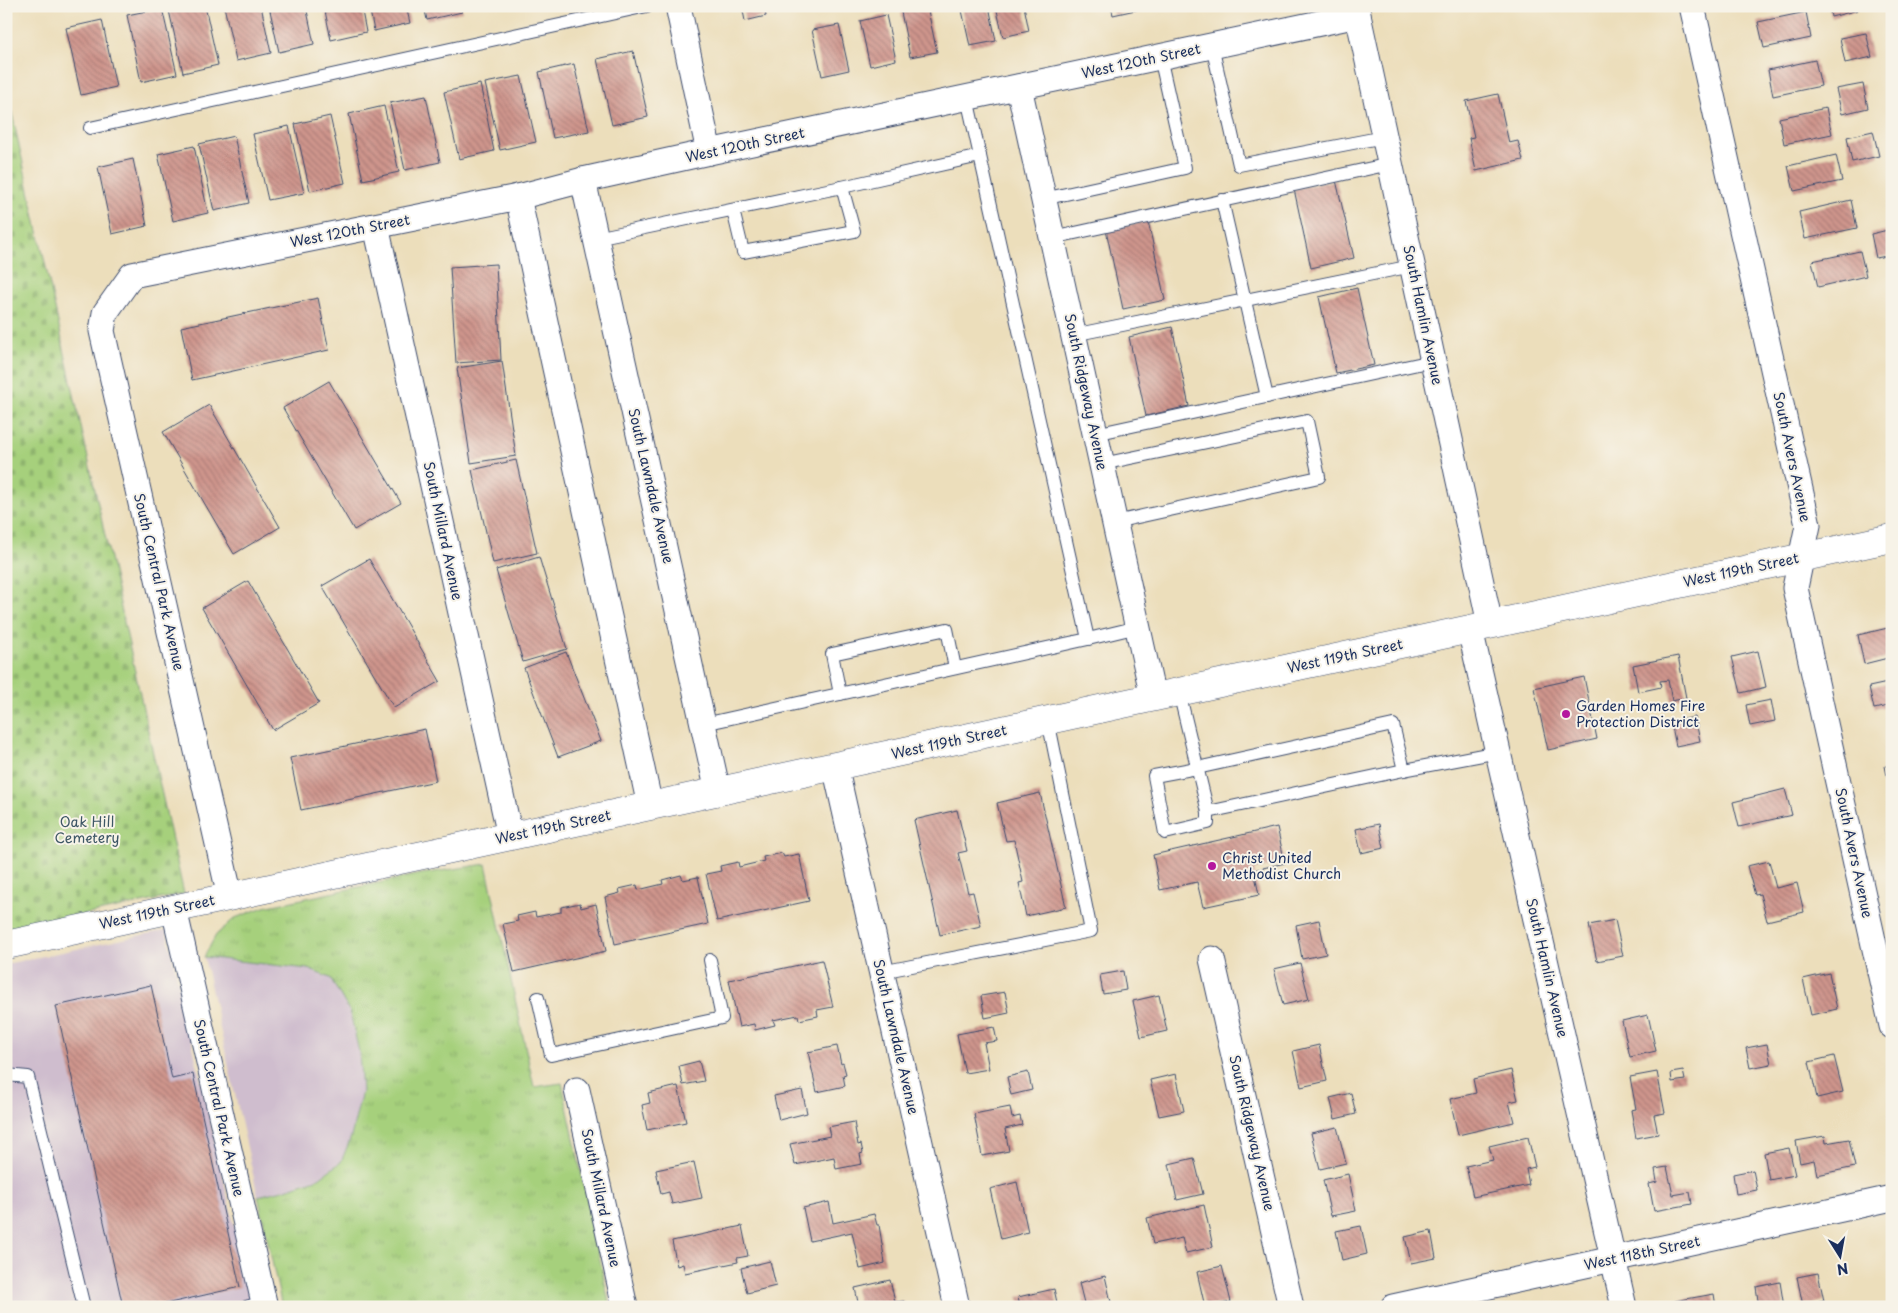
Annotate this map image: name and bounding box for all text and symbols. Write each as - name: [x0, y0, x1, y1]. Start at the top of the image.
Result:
- street label: West 120th Street: [1079, 38, 1203, 83]
- street label: West 120th Street: [683, 122, 807, 167]
- street label: West 120th Street: [288, 209, 412, 252]
- street label: South Hamlin Avenue: [1398, 243, 1449, 387]
- street label: South Ridgeway Avenue: [1060, 312, 1113, 472]
- street label: South Avers Avenue: [1768, 390, 1817, 524]
- street label: South Lawndale Avenue: [623, 406, 680, 566]
- street label: South Millard Avenue: [419, 460, 468, 602]
- street label: South Central Park Avenue: [129, 491, 190, 673]
- street label: West 119th Street: [1681, 547, 1801, 592]
- street label: West 119th Street: [1285, 633, 1405, 678]
- place label: Garden Homes Fire Protection District: [1576, 695, 1705, 732]
- marker: Garden Homes Fire Protection District: [1560, 708, 1572, 720]
- street label: West 119th Street: [889, 719, 1009, 764]
- street label: South Avers Avenue: [1830, 786, 1879, 920]
- street label: West 119th Street: [493, 804, 613, 849]
- park label: Oak Hill Cemetery: [54, 811, 120, 848]
- place label: Christ United Methodist Church: [1222, 847, 1341, 884]
- marker: Christ United Methodist Church: [1206, 860, 1218, 872]
- street label: West 119th Street: [97, 889, 217, 934]
- street label: South Hamlin Avenue: [1521, 896, 1574, 1040]
- street label: South Lawndale Avenue: [868, 957, 925, 1117]
- street label: South Central Park Avenue: [189, 1017, 250, 1199]
- street label: South Ridgeway Avenue: [1224, 1053, 1281, 1213]
- street label: South Millard Avenue: [577, 1127, 626, 1269]
- street label: West 118th Street: [1582, 1230, 1702, 1275]
- north arrow: [1816, 1230, 1866, 1280]
- text: N: [1835, 1258, 1850, 1281]

